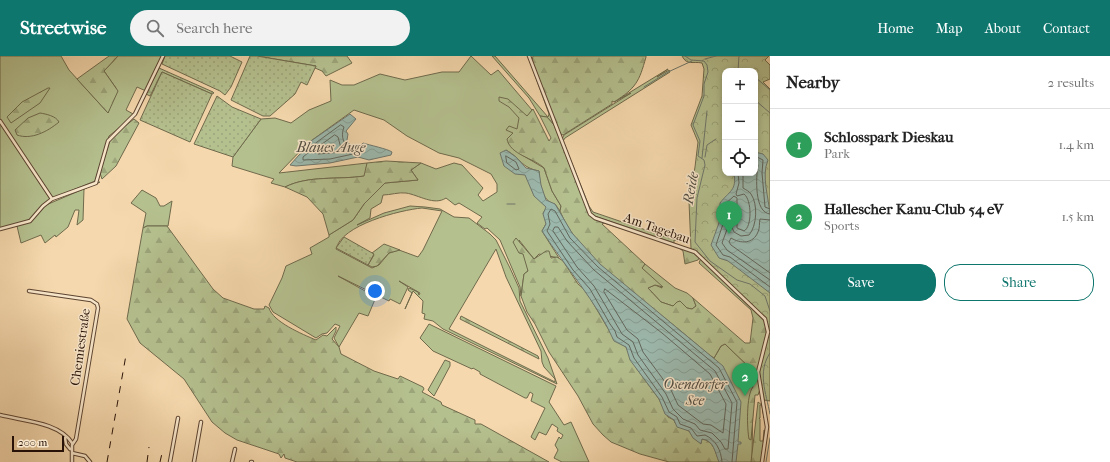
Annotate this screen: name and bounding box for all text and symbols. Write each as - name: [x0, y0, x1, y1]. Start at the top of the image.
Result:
- search box: [130, 10, 410, 46]
- text: Streetwise: [20, 17, 106, 39]
- icon: search: [144, 17, 166, 39]
- text: Search here: [176, 19, 252, 37]
- text: Home: [877, 20, 914, 37]
- text: Map: [936, 20, 963, 37]
- text: About: [985, 20, 1021, 37]
- text: Contact: [1043, 20, 1090, 37]
- map controls: [722, 68, 758, 176]
- button: +: [722, 68, 758, 104]
- text: Nearby: [786, 72, 840, 92]
- text: 2 results: [1048, 75, 1094, 90]
- button: −: [722, 104, 758, 140]
- text: Schlosspark Dieskau: [824, 128, 954, 146]
- text: 1: [797, 137, 801, 152]
- text: 1.4 km: [1059, 137, 1094, 152]
- water label: Blaues Auge: [296, 139, 366, 156]
- button: locate: [722, 140, 758, 176]
- text: Park: [824, 146, 850, 161]
- water label: Reide: [680, 170, 702, 206]
- text: Hallescher Kanu-Club 54 eV: [824, 200, 1003, 218]
- pin: 1: [716, 201, 742, 234]
- street label: Am Tagebau: [621, 209, 693, 247]
- text: 2: [796, 209, 802, 224]
- text: 1.5 km: [1061, 209, 1094, 224]
- text: Sports: [824, 218, 859, 233]
- button: Save: [786, 264, 936, 301]
- button: Share: [944, 264, 1094, 301]
- your location: [365, 281, 385, 301]
- street label: Chemiestraße: [67, 307, 93, 387]
- pin: 2: [732, 363, 758, 396]
- water label: Osendorfer See: [663, 376, 729, 409]
- scale bar: [12, 434, 64, 453]
- text: 200 m: [18, 436, 47, 449]

